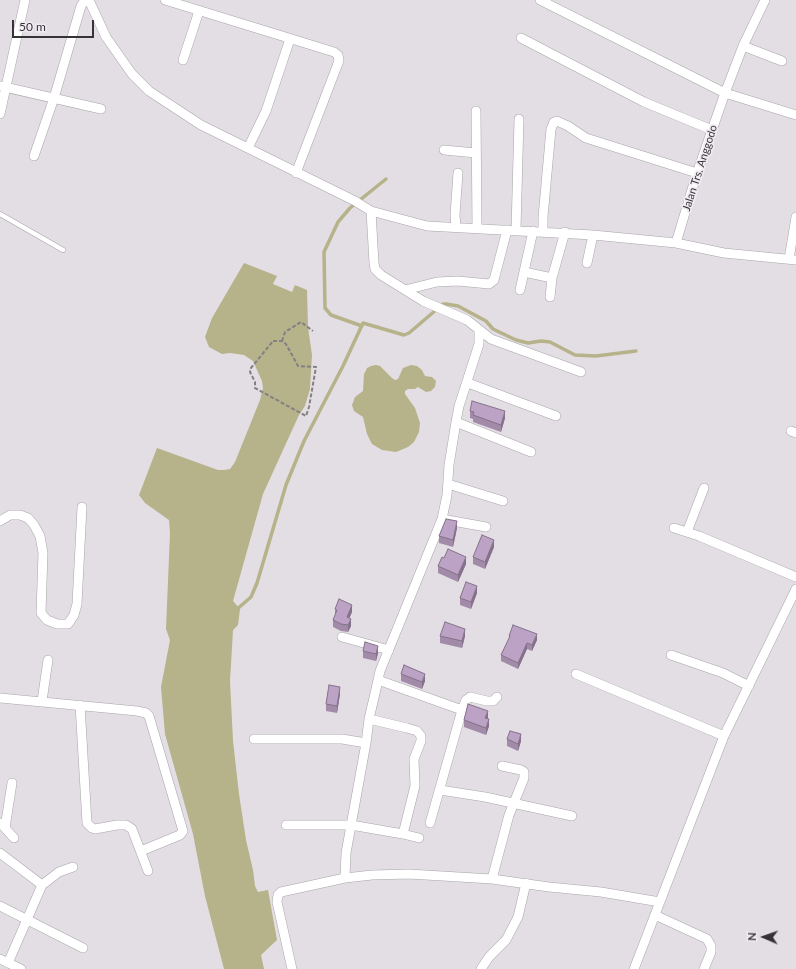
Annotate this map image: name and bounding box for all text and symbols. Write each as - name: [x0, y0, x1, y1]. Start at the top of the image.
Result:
- scale bar: [14, 12, 96, 38]
- text: 50 m: [19, 19, 46, 34]
- street label: Jalan Trs. Anggodo: [680, 123, 720, 213]
- north arrow: [744, 917, 784, 957]
- text: N: [745, 932, 758, 941]

